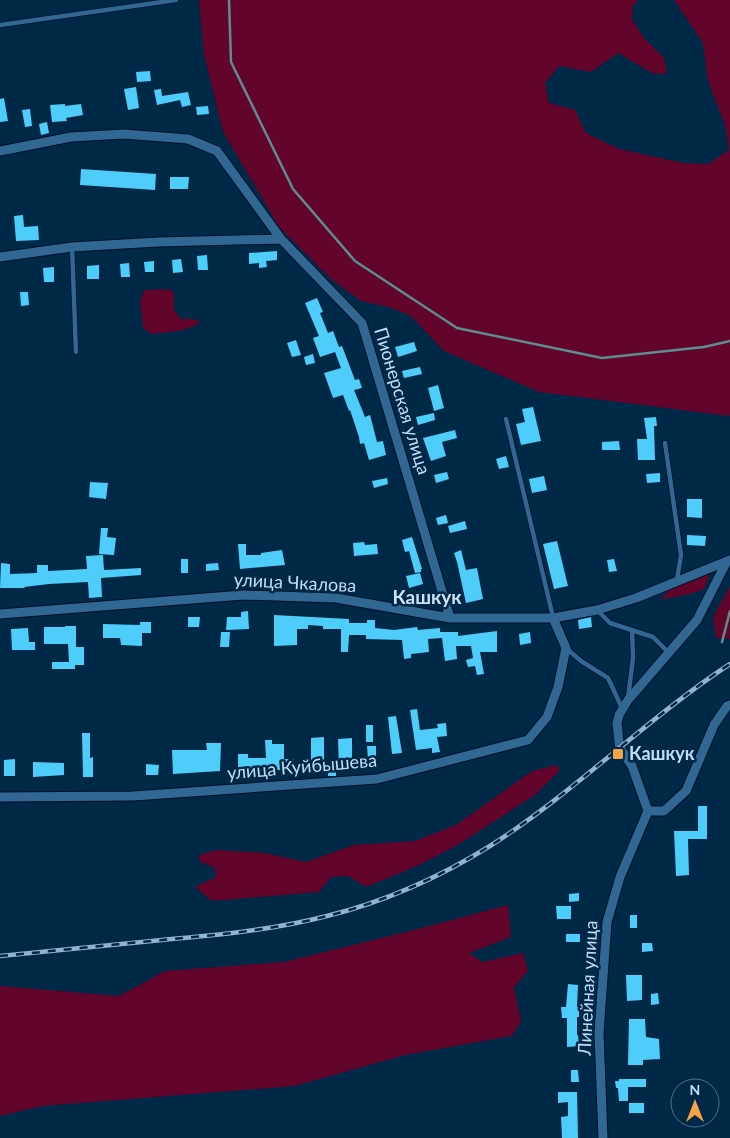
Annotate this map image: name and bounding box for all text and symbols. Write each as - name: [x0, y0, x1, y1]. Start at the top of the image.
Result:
- street label: Пионерская улица: [370, 324, 436, 477]
- street label: улица Чкалова: [233, 568, 357, 596]
- district label: Кашкук: [392, 585, 462, 608]
- place label: Кашкук: [629, 742, 695, 764]
- marker: Кашкук: [611, 747, 625, 761]
- street label: улица Куйбышева: [226, 748, 378, 784]
- street label: Линейная улица: [572, 920, 602, 1057]
- north arrow: [670, 1078, 720, 1128]
- text: N: [690, 1081, 700, 1098]

